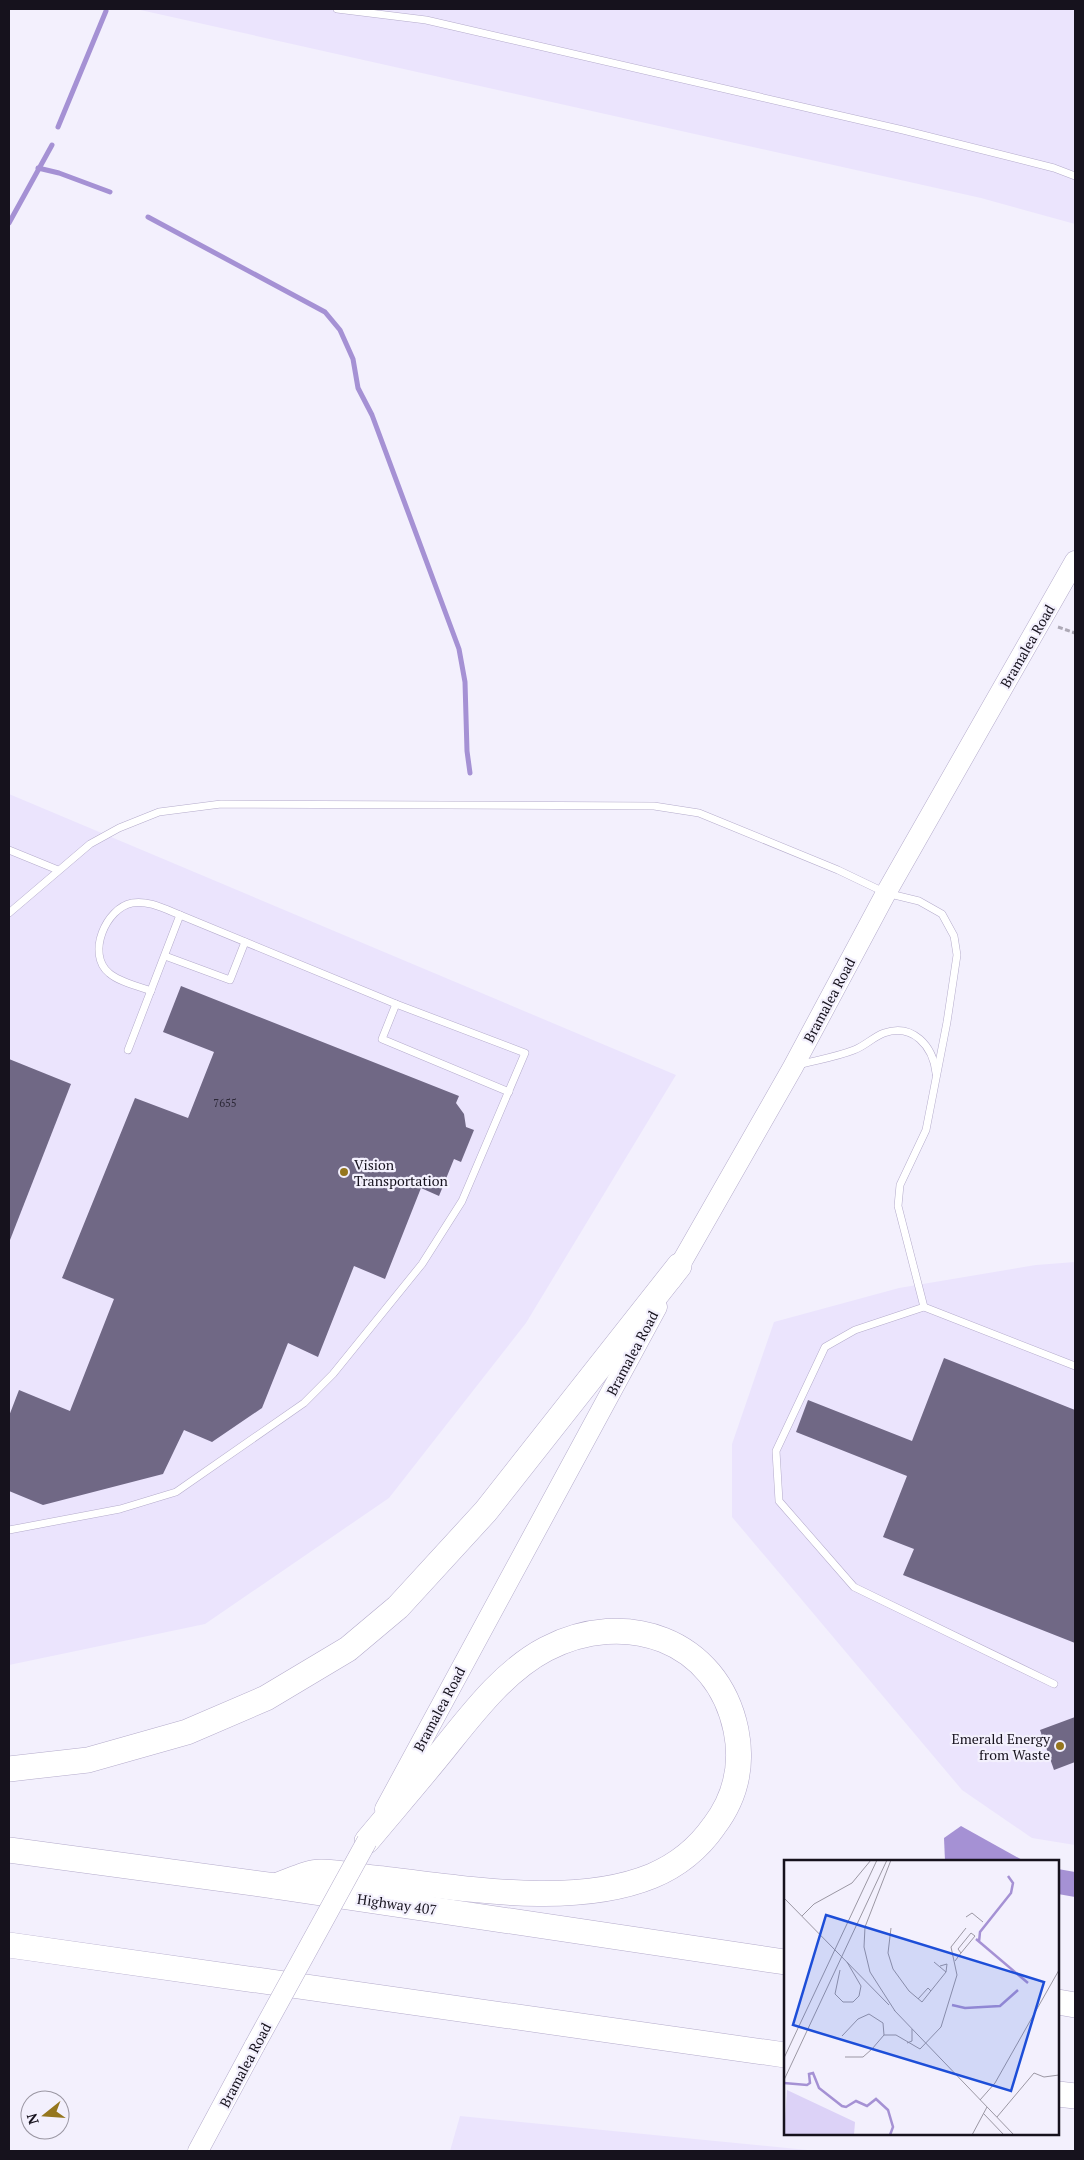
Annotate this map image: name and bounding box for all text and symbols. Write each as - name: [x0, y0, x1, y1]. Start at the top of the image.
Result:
- street label: Bramalea Road: [995, 601, 1059, 691]
- street label: Bramalea Road: [799, 954, 859, 1046]
- house number: 7655: [213, 1096, 237, 1110]
- place label: Vision Transportation: [354, 1155, 449, 1190]
- marker: Vision Transportation: [338, 1166, 350, 1178]
- street label: Bramalea Road: [602, 1307, 662, 1399]
- street label: Bramalea Road: [409, 1663, 469, 1755]
- place label: Emerald Energy from Waste: [952, 1729, 1051, 1764]
- marker: Emerald Energy from Waste: [1054, 1740, 1066, 1752]
- inset map: [784, 1860, 1059, 2135]
- street label: Highway 407: [356, 1889, 438, 1919]
- street label: Bramalea Road: [215, 2019, 275, 2111]
- north arrow: [20, 2090, 70, 2140]
- text: N: [21, 2111, 43, 2127]

